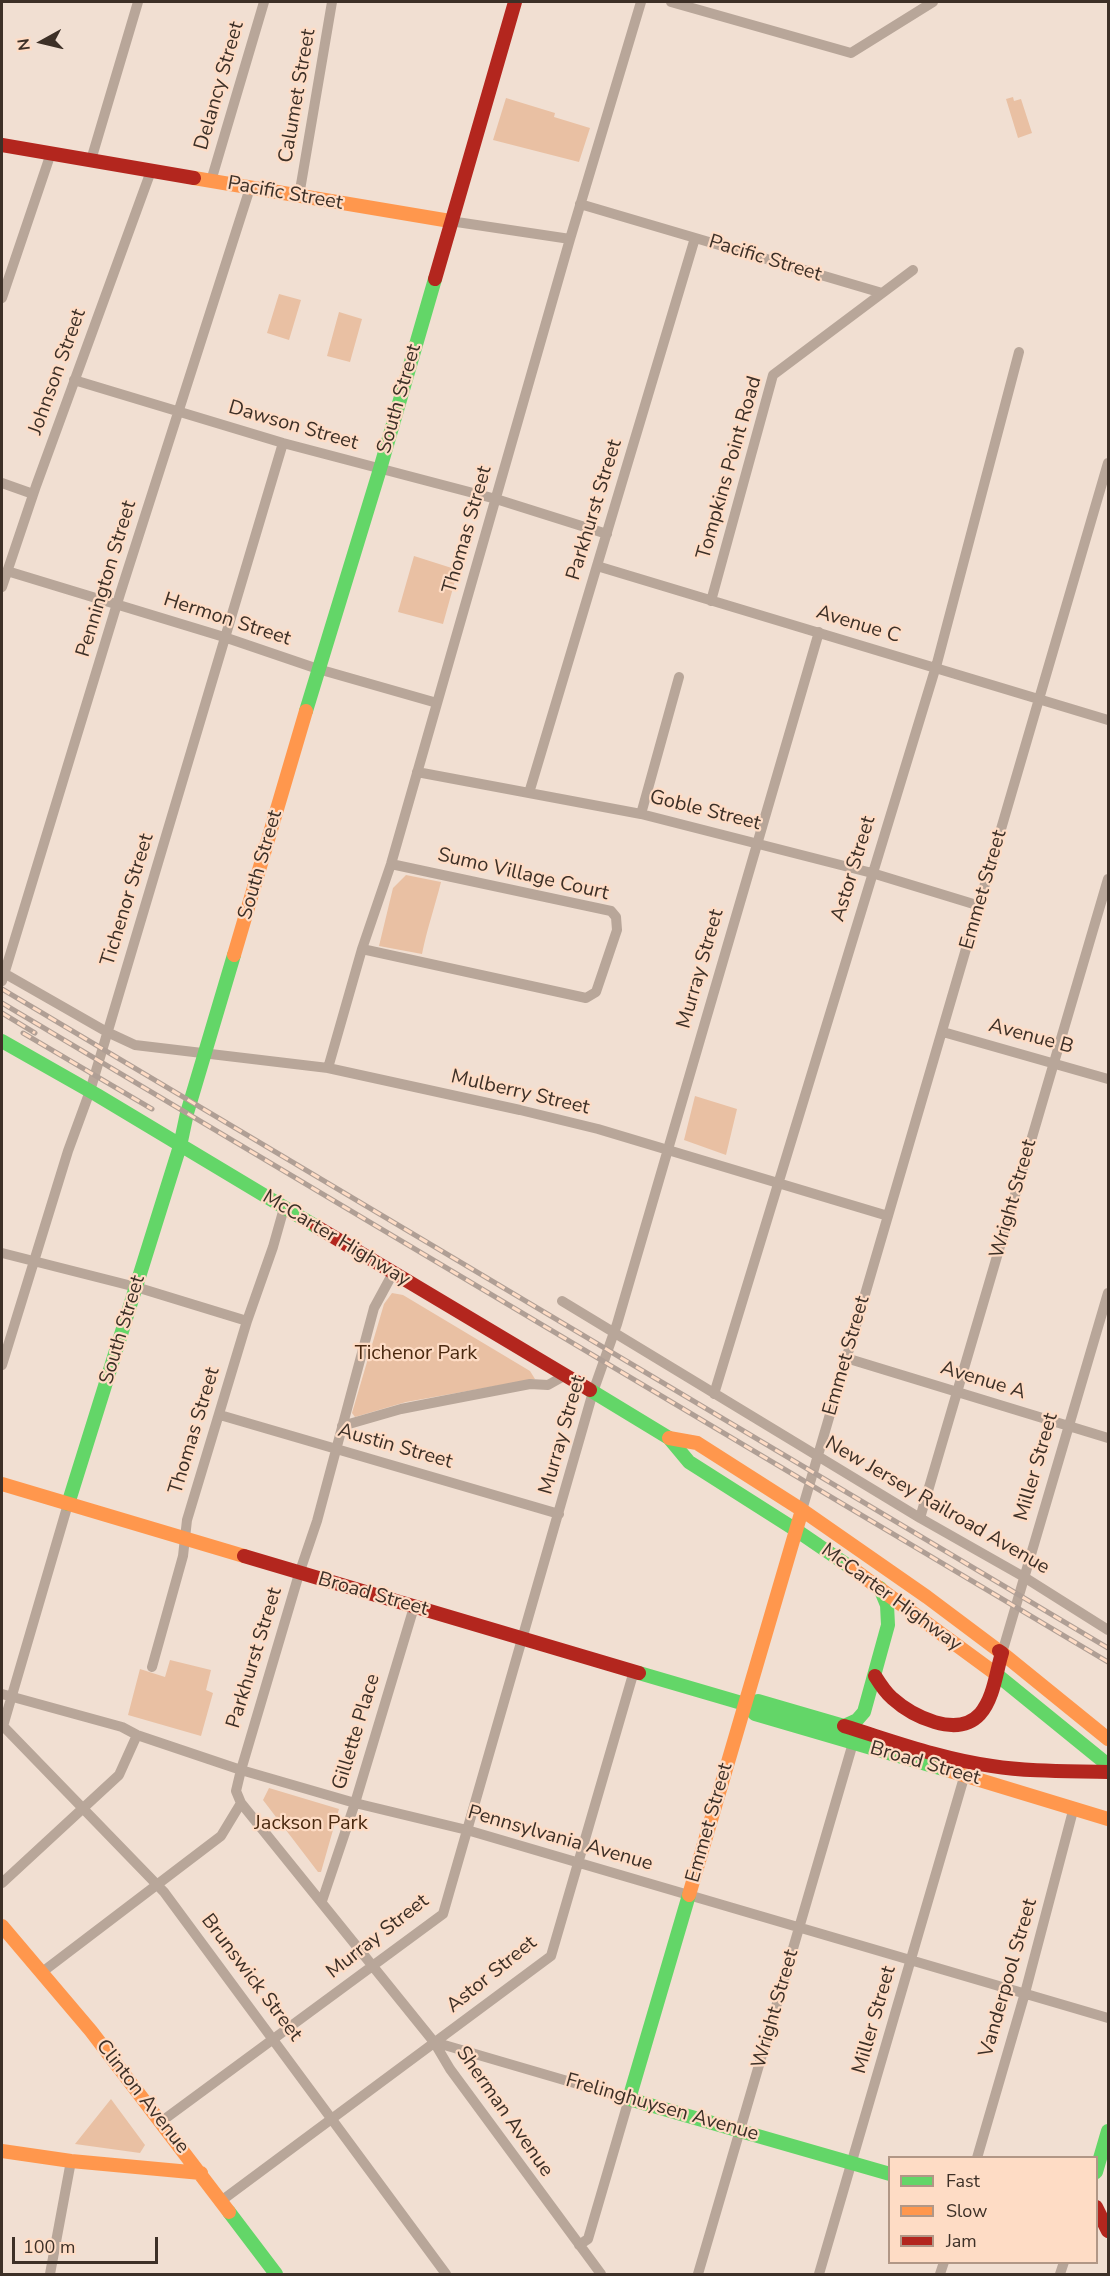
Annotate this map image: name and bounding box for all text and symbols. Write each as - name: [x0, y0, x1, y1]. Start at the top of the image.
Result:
- north arrow: [12, 12, 72, 72]
- street label: Delancy Street: [190, 19, 250, 153]
- street label: Calumet Street: [274, 27, 322, 165]
- text: N: [12, 37, 36, 52]
- street label: Pacific Street: [225, 172, 345, 216]
- street label: Pacific Street: [706, 230, 824, 288]
- street label: Johnson Street: [24, 306, 92, 438]
- street label: South Street: [373, 342, 427, 456]
- street label: Tompkins Point Road: [692, 374, 768, 562]
- street label: Dawson Street: [225, 396, 361, 456]
- street label: Parkhurst Street: [562, 437, 628, 583]
- street label: Thomas Street: [438, 463, 498, 597]
- street label: Pennington Street: [72, 498, 142, 660]
- street label: Hermon Street: [160, 588, 294, 652]
- street label: Avenue C: [813, 601, 903, 649]
- street label: Goble Street: [647, 786, 763, 836]
- street label: South Street: [234, 808, 288, 922]
- street label: Astor Street: [827, 813, 881, 925]
- street label: Emmet Street: [955, 827, 1013, 953]
- street label: Tichenor Street: [96, 831, 160, 969]
- street label: Sumo Village Court: [435, 844, 611, 906]
- street label: Murray Street: [673, 907, 729, 1031]
- street label: Avenue B: [986, 1014, 1076, 1060]
- street label: Mulberry Street: [448, 1065, 592, 1121]
- street label: Wright Street: [986, 1137, 1042, 1261]
- street label: McCarter Highway: [258, 1185, 414, 1293]
- street label: South Street: [95, 1273, 151, 1387]
- street label: Emmet Street: [818, 1293, 876, 1419]
- park label: Tichenor Park: [355, 1342, 477, 1366]
- street label: Avenue A: [938, 1357, 1028, 1405]
- street label: Thomas Street: [164, 1365, 226, 1497]
- street label: Murray Street: [535, 1373, 591, 1497]
- street label: Miller Street: [1010, 1410, 1064, 1524]
- street label: Austin Street: [335, 1419, 455, 1475]
- street label: New Jersey Railroad Avenue: [821, 1432, 1053, 1580]
- street label: McCarter Highway: [816, 1539, 966, 1657]
- street label: Broad Street: [315, 1568, 431, 1622]
- street label: Parkhurst Street: [222, 1585, 288, 1731]
- street label: Gillette Place: [328, 1671, 386, 1793]
- street label: Broad Street: [867, 1737, 983, 1791]
- street label: Emmet Street: [681, 1760, 739, 1886]
- street label: Pennsylvania Avenue: [465, 1801, 655, 1877]
- park label: Jackson Park: [254, 1812, 368, 1836]
- street label: Murray Street: [322, 1890, 434, 1984]
- street label: Vanderpool Street: [975, 1896, 1043, 2060]
- street label: Brunswick Street: [195, 1910, 307, 2046]
- street label: Astor Street: [442, 1931, 542, 2019]
- street label: Wright Street: [748, 1947, 804, 2071]
- street label: Miller Street: [848, 1963, 902, 2077]
- street label: Clinton Avenue: [90, 2035, 194, 2159]
- street label: Sherman Avenue: [450, 2042, 558, 2182]
- street label: Frelinghuysen Avenue: [563, 2069, 761, 2147]
- legend: [888, 2156, 1098, 2264]
- text: Fast: [946, 2169, 980, 2193]
- text: Slow: [946, 2199, 987, 2223]
- scale bar: [15, 2225, 160, 2263]
- text: Jam: [946, 2229, 977, 2253]
- text: 100 m: [23, 2235, 75, 2259]

